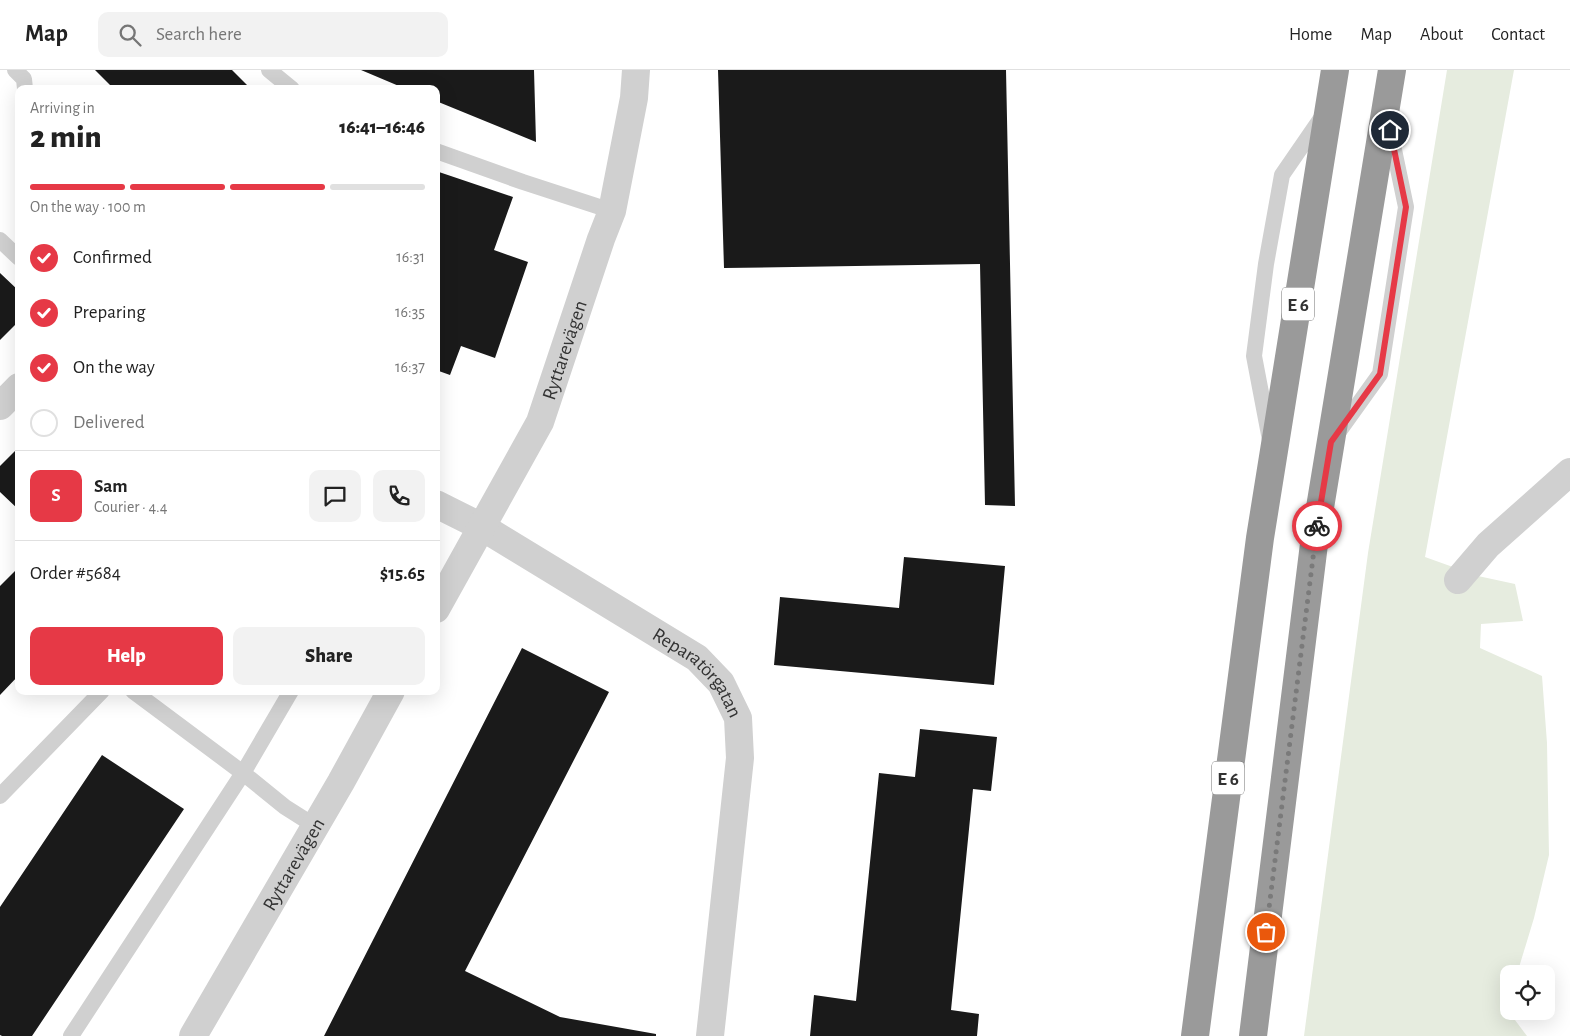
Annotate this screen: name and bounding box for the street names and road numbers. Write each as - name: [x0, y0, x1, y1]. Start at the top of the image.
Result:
- road number: E 6: [1282, 288, 1314, 320]
- street label: Ryttarevägen: [539, 298, 591, 402]
- street label: Reparatörgatan: [649, 624, 745, 721]
- road number: E 6: [1212, 761, 1244, 794]
- street label: Ryttarevägen: [259, 815, 329, 914]

